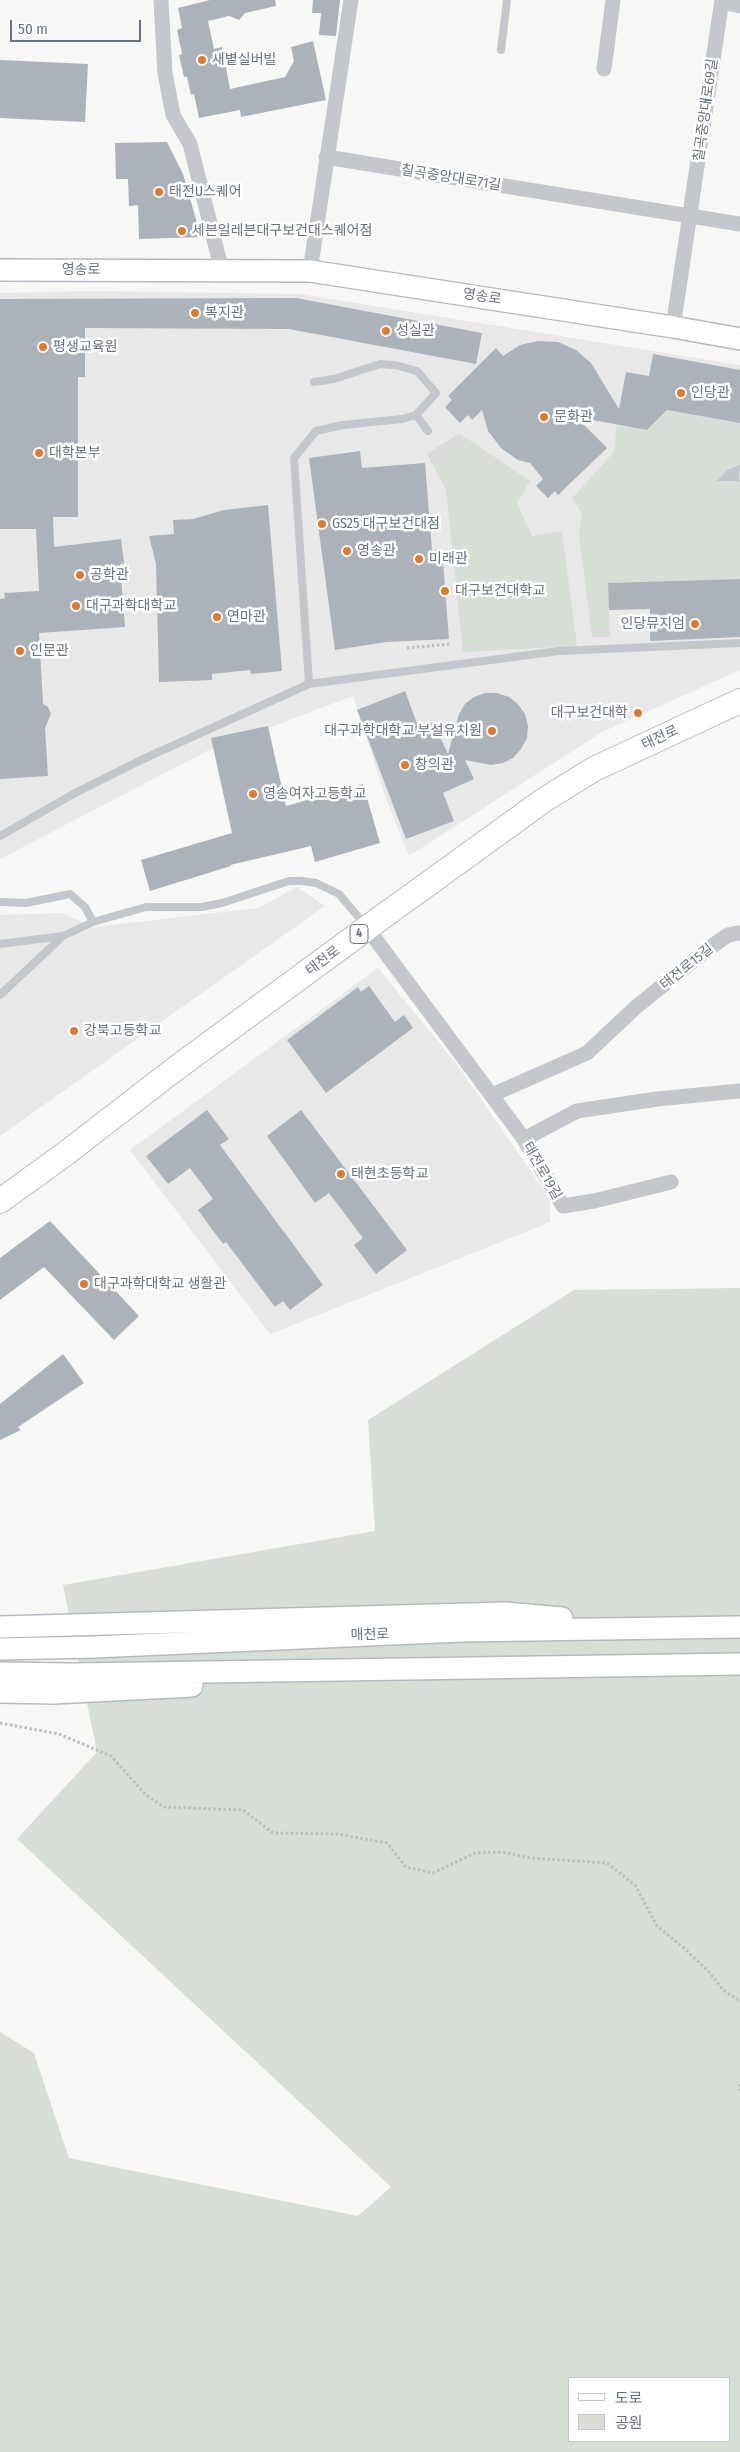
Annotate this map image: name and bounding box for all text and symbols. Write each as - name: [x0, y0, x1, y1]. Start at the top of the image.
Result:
- scale bar: [12, 10, 144, 42]
- text: 50 m: [18, 20, 48, 38]
- place label: 새볕실버빌: [212, 52, 276, 68]
- marker: 새볕실버빌: [196, 54, 208, 66]
- street label: 칠곡중앙대로69길: [690, 57, 722, 163]
- street label: 칠곡중앙대로71길: [400, 162, 502, 194]
- place label: 태전U스퀘어: [169, 184, 242, 200]
- marker: 태전U스퀘어: [153, 186, 165, 198]
- place label: 세븐일레븐대구보건대스퀘어점: [192, 223, 372, 239]
- marker: 세븐일레븐대구보건대스퀘어점: [176, 225, 188, 237]
- street label: 영송로: [62, 262, 100, 278]
- street label: 영송로: [462, 286, 502, 308]
- place label: 복지관: [205, 305, 244, 321]
- marker: 복지관: [189, 307, 201, 319]
- place label: 성실관: [396, 323, 435, 339]
- marker: 성실관: [380, 325, 392, 337]
- place label: 평생교육원: [53, 339, 117, 355]
- marker: 평생교육원: [37, 341, 49, 353]
- place label: 인당관: [691, 385, 730, 401]
- marker: 인당관: [675, 387, 687, 399]
- place label: 문화관: [554, 409, 593, 425]
- marker: 문화관: [538, 411, 550, 423]
- place label: 대학본부: [49, 445, 101, 461]
- marker: 대학본부: [33, 447, 45, 459]
- place label: GS25 대구보건대점: [332, 516, 440, 532]
- marker: GS25 대구보건대점: [316, 518, 328, 530]
- place label: 영송관: [357, 543, 396, 559]
- marker: 영송관: [341, 545, 353, 557]
- place label: 미래관: [429, 551, 468, 567]
- marker: 미래관: [413, 553, 425, 565]
- place label: 공학관: [90, 567, 129, 583]
- marker: 공학관: [74, 569, 86, 581]
- place label: 대구보건대학교: [455, 583, 545, 599]
- marker: 대구보건대학교: [439, 585, 451, 597]
- place label: 대구과학대학교: [86, 598, 176, 614]
- marker: 대구과학대학교: [70, 600, 82, 612]
- place label: 연마관: [227, 609, 266, 625]
- marker: 연마관: [211, 611, 223, 623]
- place label: 인당뮤지엄: [621, 616, 685, 632]
- marker: 인당뮤지엄: [689, 618, 701, 630]
- place label: 인문관: [30, 643, 69, 659]
- marker: 인문관: [14, 645, 26, 657]
- place label: 대구보건대학: [551, 705, 628, 721]
- marker: 대구보건대학: [632, 707, 644, 719]
- street label: 태전로: [639, 722, 681, 754]
- place label: 대구과학대학교 부설유치원: [324, 723, 482, 739]
- marker: 대구과학대학교 부설유치원: [486, 725, 498, 737]
- place label: 창의관: [415, 757, 454, 773]
- marker: 창의관: [399, 759, 411, 771]
- place label: 영송여자고등학교: [263, 786, 366, 802]
- marker: 영송여자고등학교: [247, 788, 259, 800]
- road number: 4: [350, 924, 368, 944]
- street label: 태전로15길: [657, 941, 717, 993]
- street label: 태전로: [303, 943, 343, 979]
- place label: 강북고등학교: [84, 1023, 161, 1039]
- marker: 강북고등학교: [68, 1025, 80, 1037]
- street label: 태전로19길: [519, 1139, 565, 1203]
- place label: 태현초등학교: [351, 1166, 428, 1182]
- marker: 태현초등학교: [335, 1168, 347, 1180]
- place label: 대구과학대학교 생활관: [94, 1276, 226, 1292]
- marker: 대구과학대학교 생활관: [78, 1278, 90, 1290]
- street label: 매천로: [350, 1626, 390, 1644]
- legend: [568, 2377, 730, 2442]
- text: 도로: [615, 2389, 643, 2407]
- text: 공원: [615, 2414, 643, 2432]

